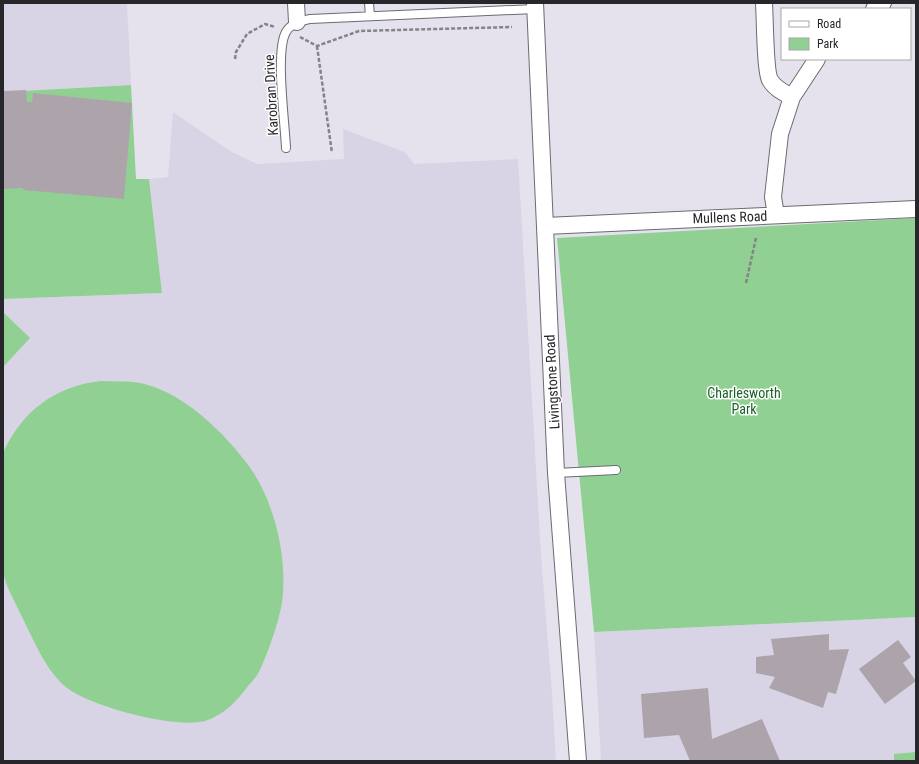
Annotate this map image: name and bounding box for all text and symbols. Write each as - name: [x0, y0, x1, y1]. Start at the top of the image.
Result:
- legend: [781, 8, 911, 60]
- text: Road: [817, 17, 841, 31]
- text: Park: [817, 37, 839, 51]
- street label: Karobran Drive: [261, 54, 281, 136]
- street label: Mullens Road: [692, 208, 768, 226]
- street label: Livingstone Road: [542, 334, 562, 430]
- park label: Charlesworth Park: [707, 385, 781, 417]

